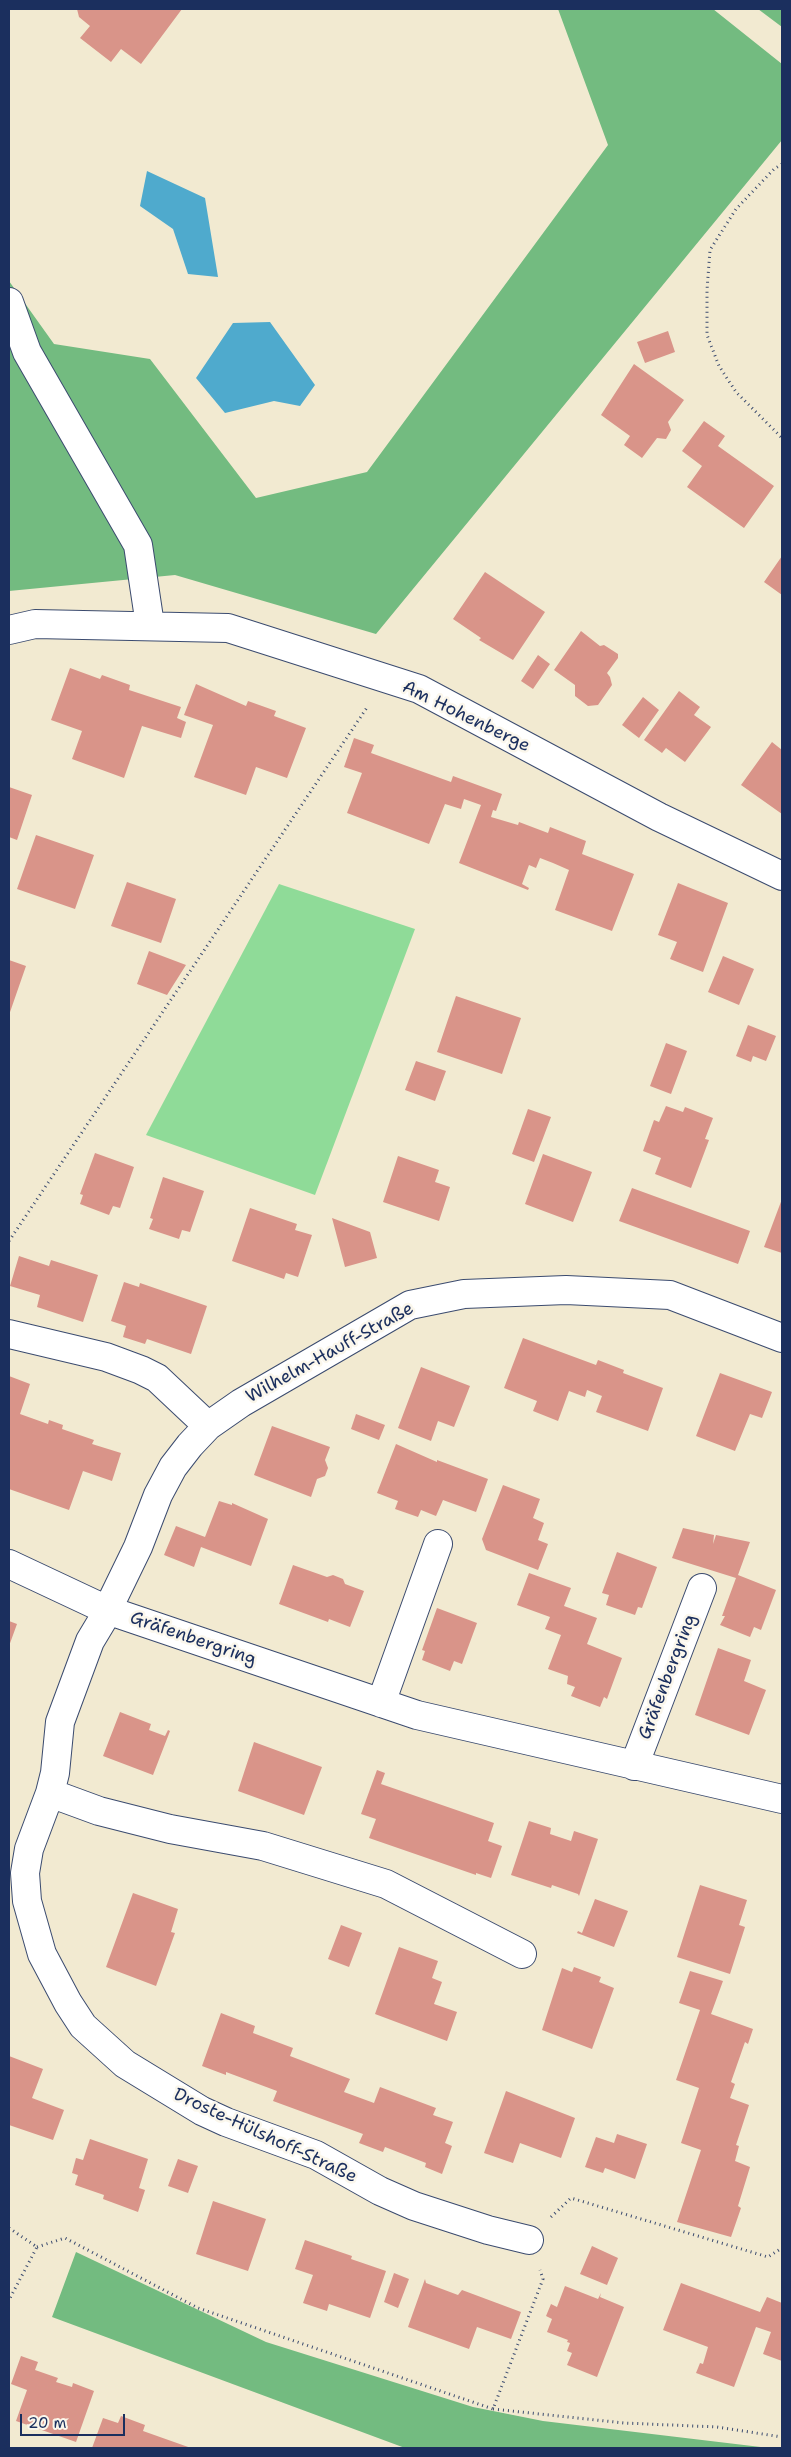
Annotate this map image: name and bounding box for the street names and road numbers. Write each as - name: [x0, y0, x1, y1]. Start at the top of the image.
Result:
- street label: Am Hohenberge: [399, 677, 533, 757]
- street label: Wilhelm-Hauff-Straße: [242, 1298, 418, 1408]
- street label: Gräfenbergring: [127, 1607, 259, 1671]
- street label: Gräfenbergring: [634, 1611, 702, 1743]
- street label: Droste-Hülshoff-Straße: [170, 2084, 360, 2188]

